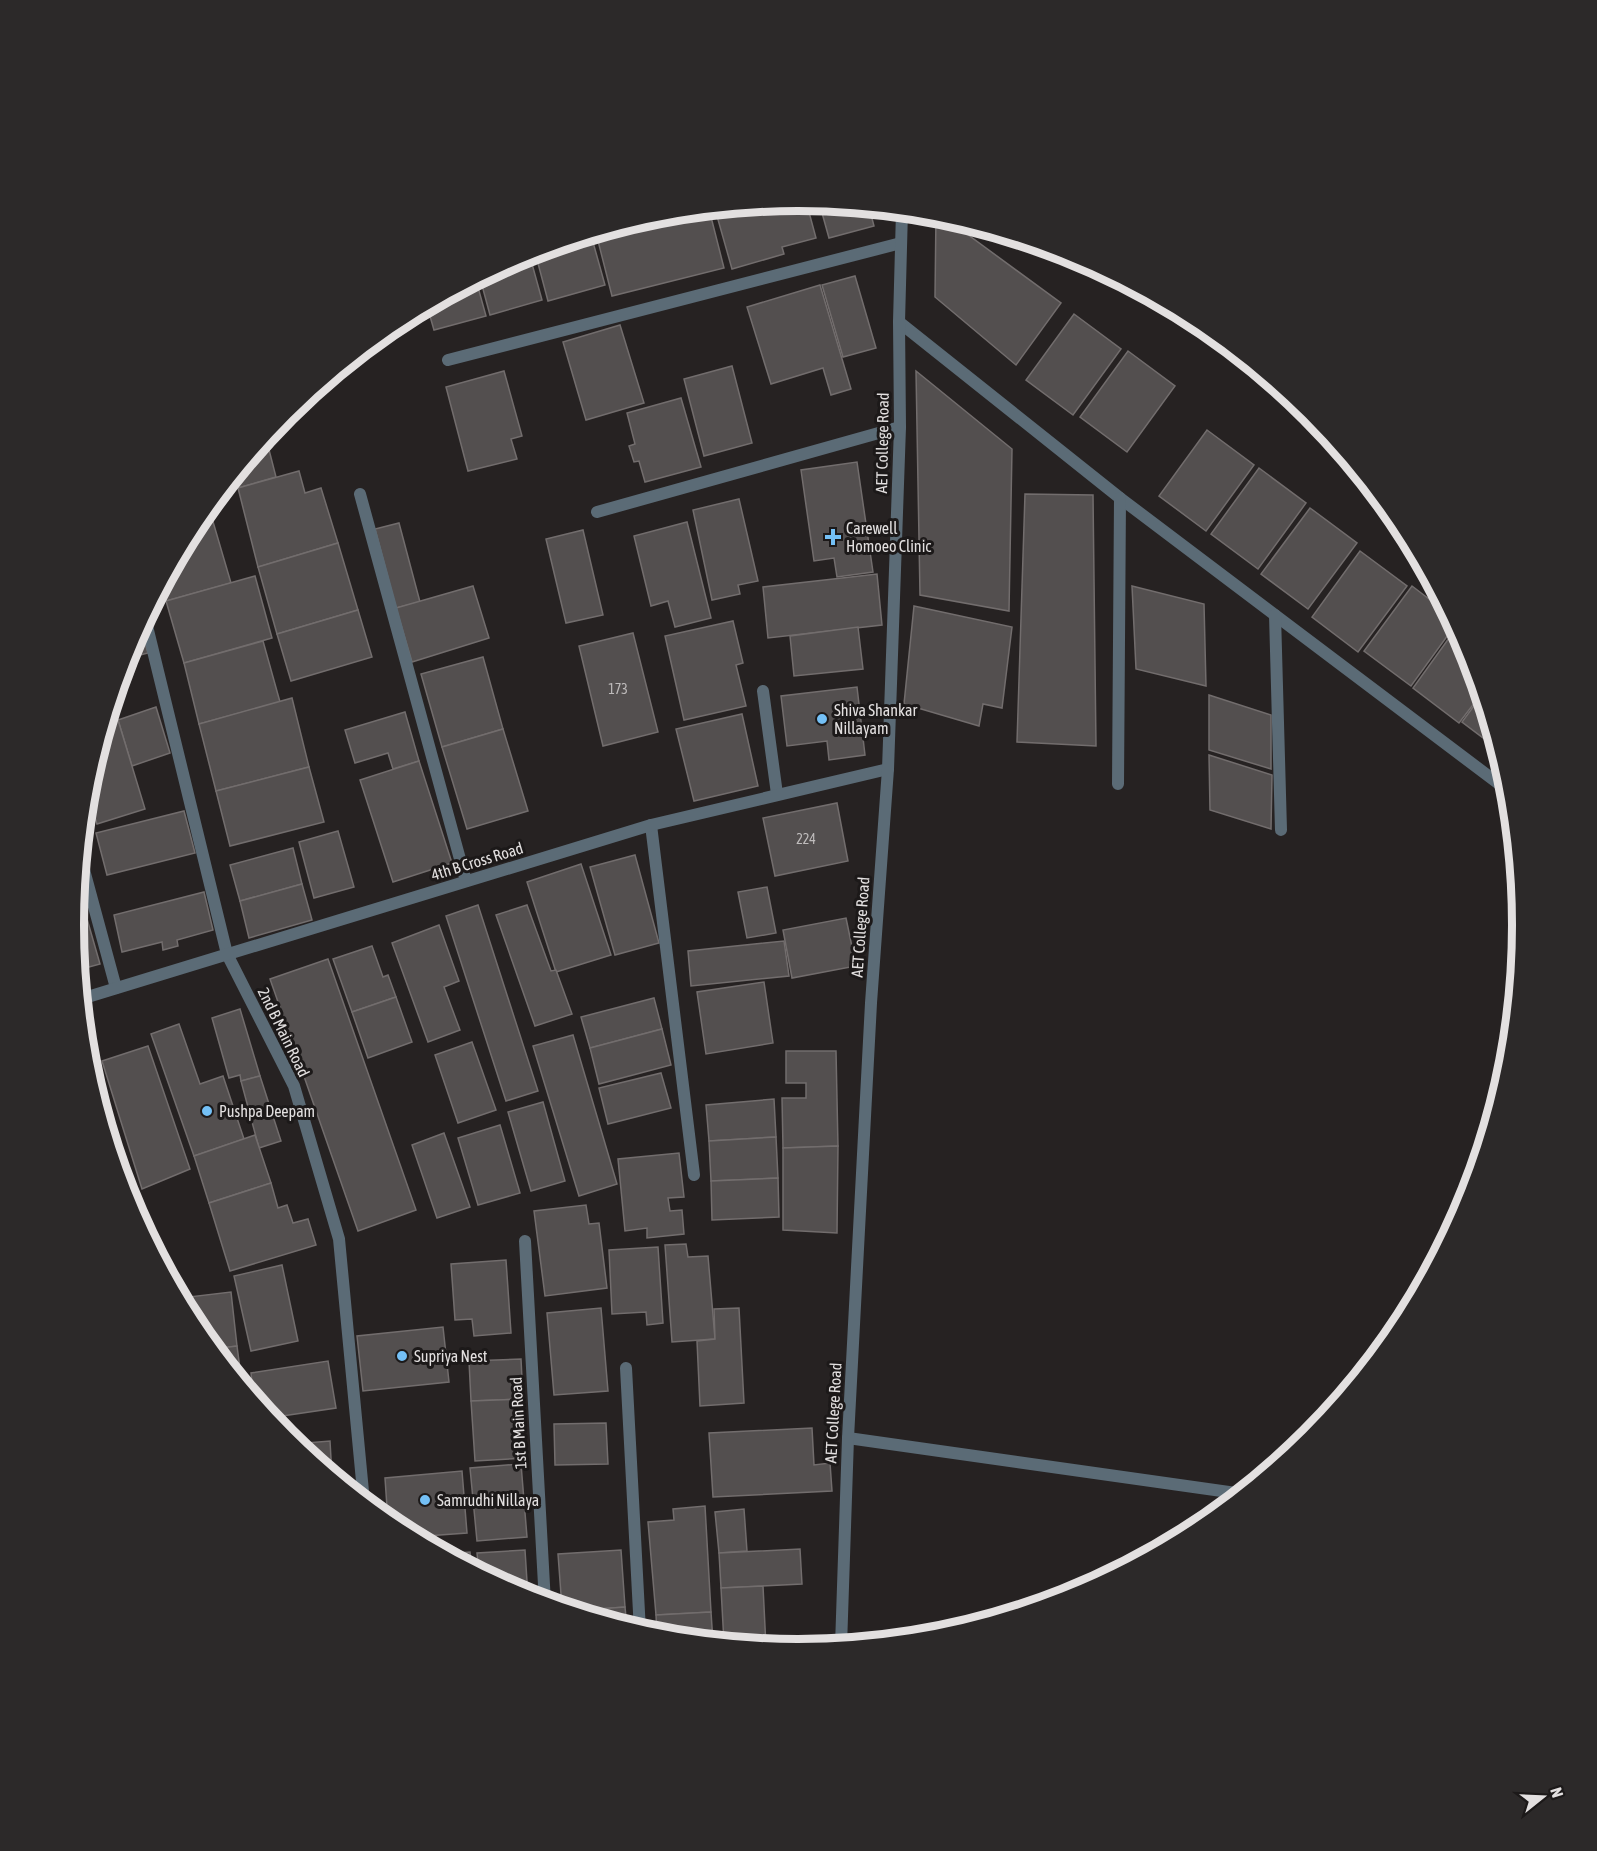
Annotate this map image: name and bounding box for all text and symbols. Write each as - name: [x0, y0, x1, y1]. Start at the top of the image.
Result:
- street label: AET College Road: [872, 392, 893, 494]
- place label: Carewell Homoeo Clinic: [846, 519, 931, 555]
- marker: Carewell Homoeo Clinic: [824, 528, 842, 546]
- house number: 173: [608, 681, 628, 697]
- place label: Shiva Shankar Nillayam: [834, 701, 917, 738]
- marker: Shiva Shankar Nillayam: [815, 712, 829, 726]
- house number: 224: [796, 831, 816, 847]
- street label: 4th B Cross Road: [429, 838, 525, 884]
- street label: AET College Road: [848, 876, 873, 978]
- street label: 2nd B Main Road: [255, 984, 313, 1080]
- place label: Pushpa Deepam: [219, 1102, 315, 1121]
- marker: Pushpa Deepam: [200, 1104, 214, 1118]
- place label: Supriya Nest: [414, 1347, 488, 1366]
- marker: Supriya Nest: [395, 1349, 409, 1363]
- street label: AET College Road: [821, 1362, 846, 1464]
- street label: 1st B Main Road: [507, 1377, 529, 1469]
- place label: Samrudhi Nillaya: [437, 1491, 539, 1510]
- marker: Samrudhi Nillaya: [418, 1493, 432, 1507]
- north arrow: [1513, 1767, 1573, 1827]
- text: N: [1547, 1785, 1567, 1800]

